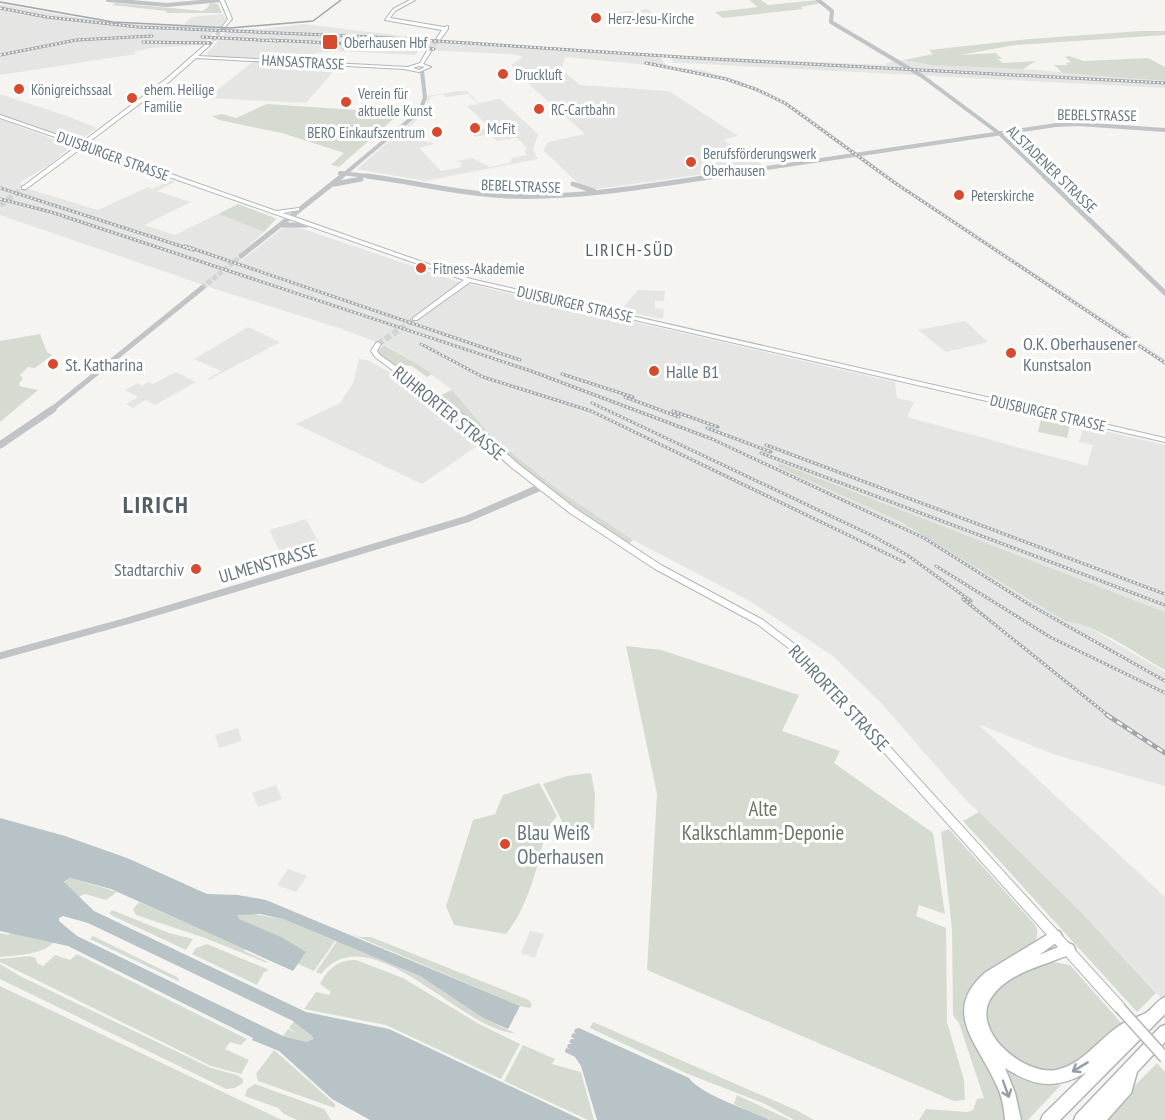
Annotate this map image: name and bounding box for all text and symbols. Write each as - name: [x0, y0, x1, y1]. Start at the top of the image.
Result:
- place label: Herz-Jesu-Kirche: [608, 9, 694, 28]
- marker: Herz-Jesu-Kirche: [589, 11, 603, 25]
- marker: Oberhausen Hbf: [321, 33, 339, 51]
- place label: Oberhausen Hbf: [344, 33, 429, 52]
- street label: HANSASTRASSE: [261, 50, 345, 74]
- place label: Druckluft: [515, 65, 562, 84]
- marker: Druckluft: [496, 67, 510, 81]
- place label: Königreichssaal: [31, 80, 112, 99]
- place label: ehem. Heilige Familie: [144, 80, 215, 116]
- marker: Königreichssaal: [12, 82, 26, 96]
- place label: Verein für aktuelle Kunst: [357, 84, 432, 120]
- marker: ehem. Heilige Familie: [125, 91, 139, 105]
- marker: Verein für aktuelle Kunst: [339, 95, 353, 109]
- place label: RC-Cartbahn: [551, 100, 615, 119]
- marker: RC-Cartbahn: [532, 102, 546, 116]
- street label: BEBELSTRASSE: [1057, 105, 1137, 125]
- place label: McFit: [487, 119, 515, 138]
- marker: McFit: [468, 121, 482, 135]
- street label: ALSTADENER STRASSE: [1003, 121, 1101, 217]
- place label: BERO Einkaufszentrum: [307, 123, 425, 142]
- marker: BERO Einkaufszentrum: [430, 125, 444, 139]
- street label: DUISBURGER STRASSE: [54, 127, 172, 185]
- place label: Berufsförderungswerk Oberhausen: [703, 144, 817, 180]
- marker: Berufsförderungswerk Oberhausen: [684, 155, 698, 169]
- street label: BEBELSTRASSE: [481, 175, 561, 197]
- place label: Peterskirche: [971, 186, 1034, 205]
- marker: Peterskirche: [952, 188, 966, 202]
- district label: LIRICH-SÜD: [585, 238, 675, 261]
- place label: Fitness-Akademie: [433, 259, 525, 278]
- marker: Fitness-Akademie: [414, 261, 428, 275]
- street label: DUISBURGER STRASSE: [515, 281, 635, 327]
- place label: O.K. Oberhausener Kunstsalon: [1023, 332, 1137, 376]
- marker: O.K. Oberhausener Kunstsalon: [1004, 346, 1018, 360]
- place label: St. Katharina: [65, 353, 143, 376]
- marker: St. Katharina: [46, 357, 60, 371]
- place label: Halle B1: [666, 360, 719, 383]
- street label: RUHRORTER STRASSE: [388, 361, 510, 465]
- marker: Halle B1: [647, 364, 661, 378]
- street label: DUISBURGER STRASSE: [988, 390, 1108, 436]
- district label: LIRICH: [123, 489, 189, 520]
- street label: ULMENSTRASSE: [216, 538, 320, 588]
- place label: Stadtarchiv: [114, 558, 184, 581]
- marker: Stadtarchiv: [189, 562, 203, 576]
- street label: RUHRORTER STRASSE: [784, 640, 894, 756]
- park label: Alte Kalkschlamm-Deponie: [682, 795, 844, 846]
- place label: Blau Weiß Oberhausen: [517, 819, 604, 870]
- marker: Blau Weiß Oberhausen: [498, 837, 512, 851]
- one-way arrow: [1072, 1061, 1089, 1073]
- one-way arrow: [1001, 1079, 1012, 1098]

